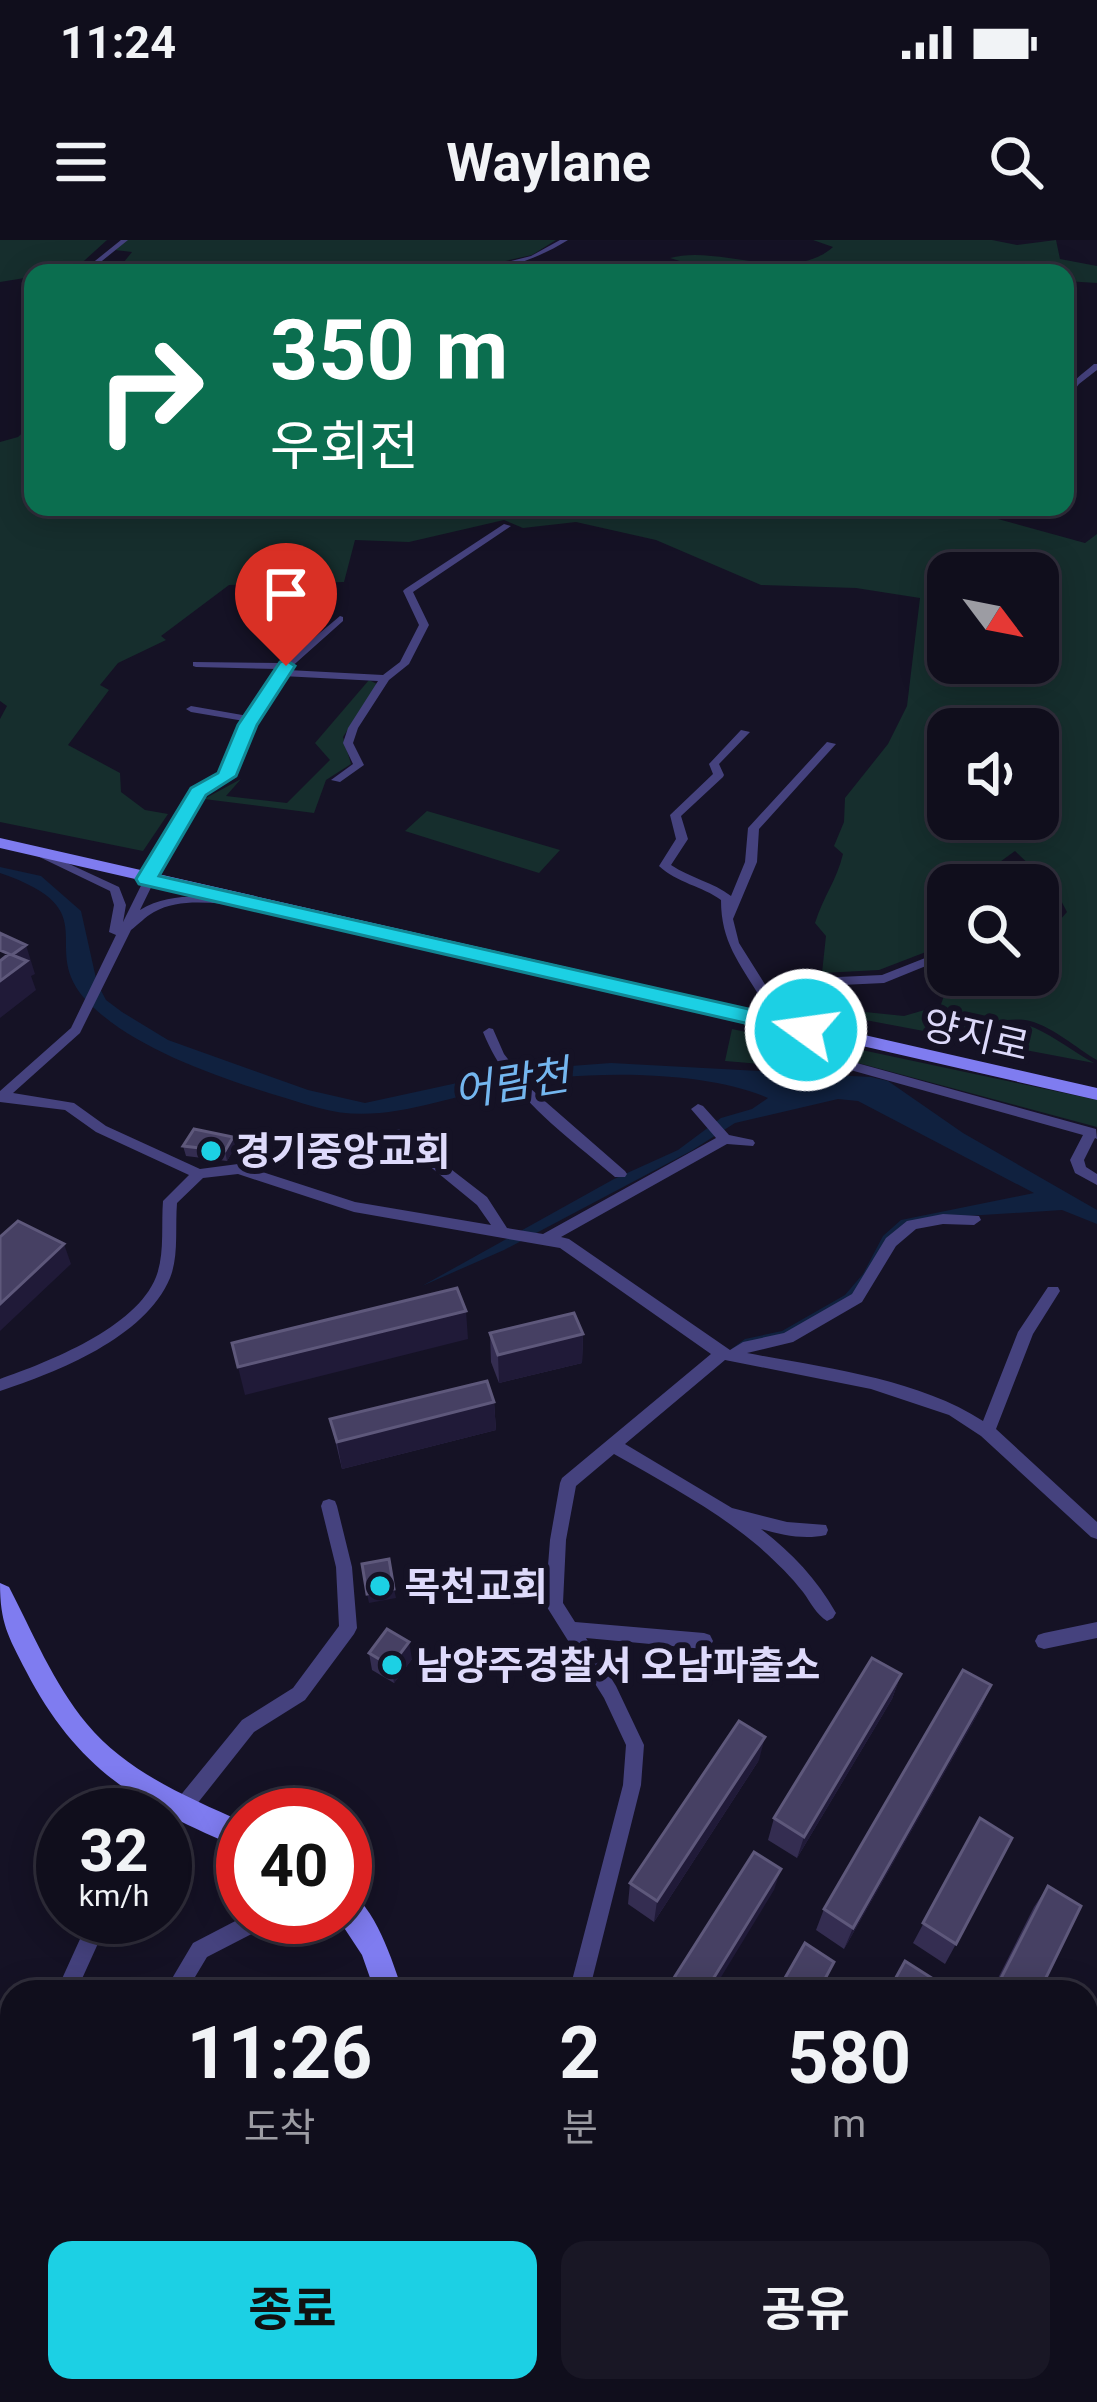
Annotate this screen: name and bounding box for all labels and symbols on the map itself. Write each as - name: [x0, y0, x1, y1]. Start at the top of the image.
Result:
- pin: [235, 543, 337, 666]
- north arrow: [927, 552, 1059, 684]
- position arrow: [743, 967, 869, 1093]
- street label: 양지로: [918, 1001, 1033, 1070]
- water label: 어람천: [450, 1050, 576, 1117]
- place label: 경기중앙교회: [235, 1129, 450, 1175]
- marker: 경기중앙교회: [198, 1138, 224, 1164]
- place label: 목천교회: [404, 1564, 548, 1610]
- marker: 목천교회: [367, 1573, 393, 1599]
- place label: 남양주경찰서 오남파출소: [416, 1643, 820, 1689]
- marker: 남양주경찰서 오남파출소: [379, 1652, 405, 1678]
- speed limit sign: 40: [216, 1788, 372, 1944]

